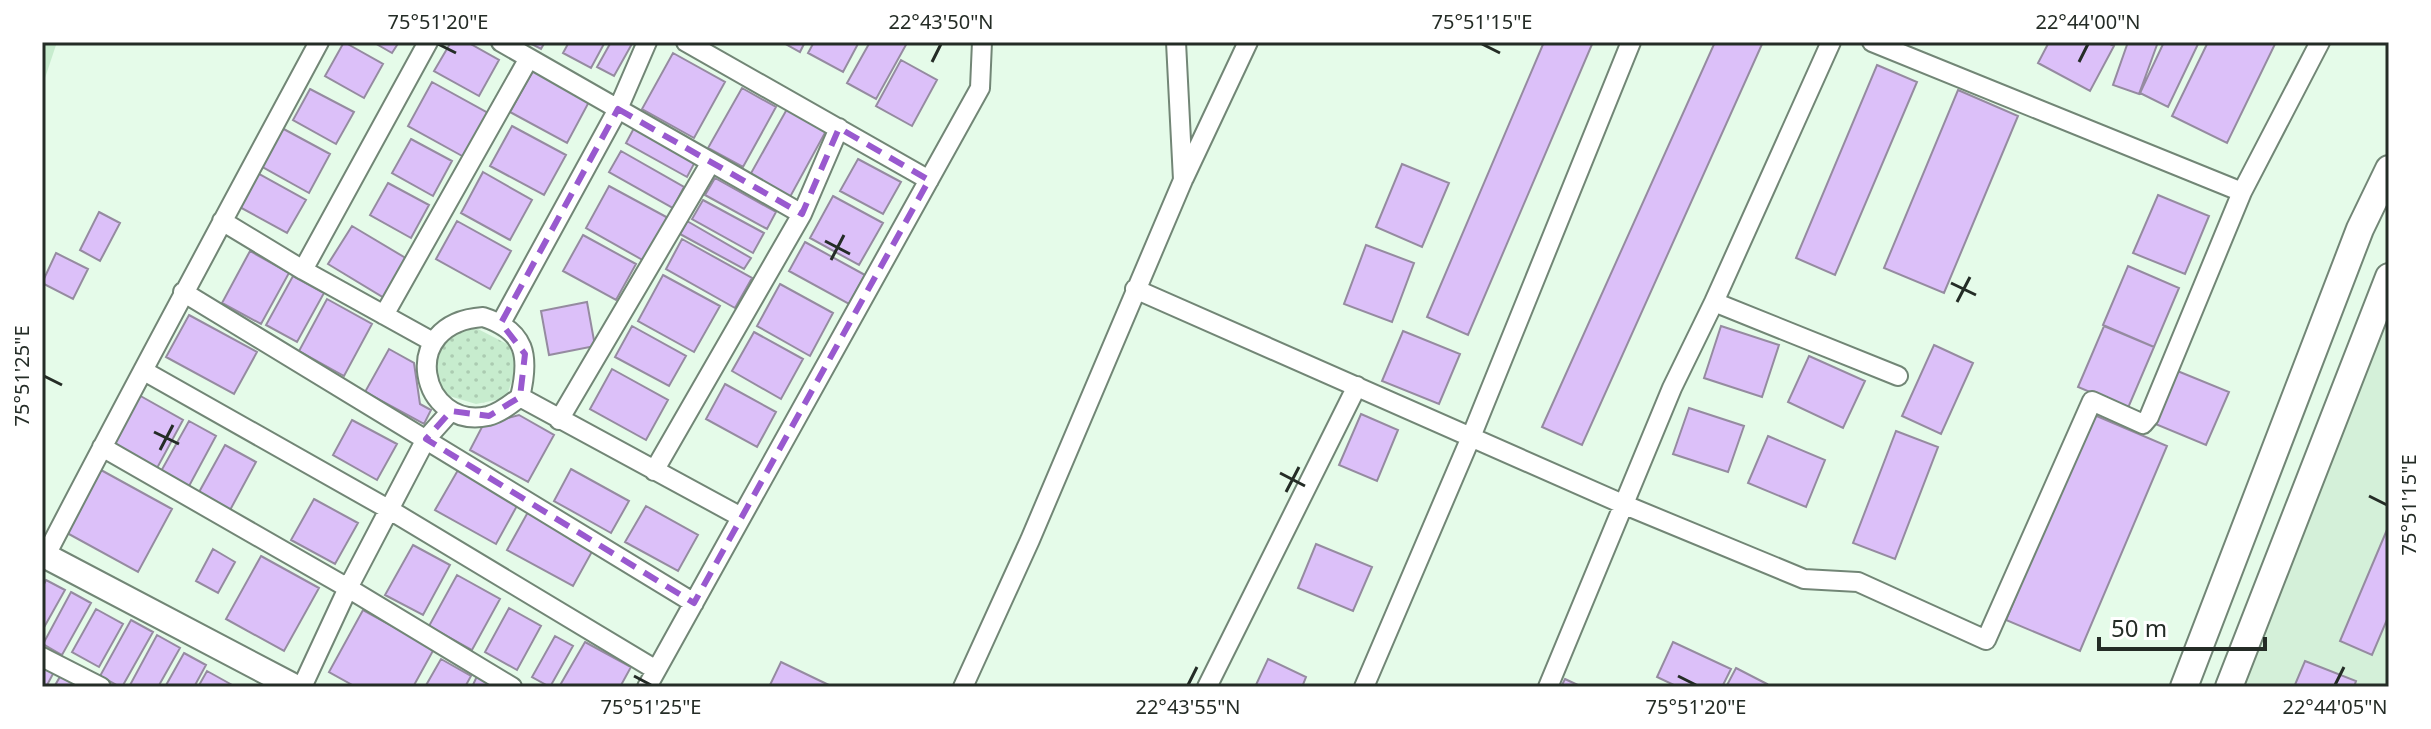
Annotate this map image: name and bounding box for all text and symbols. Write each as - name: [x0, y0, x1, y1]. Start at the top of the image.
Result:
- text: 75°51'20"E: [388, 8, 488, 35]
- text: 22°43'50"N: [888, 8, 994, 35]
- text: 75°51'15"E: [1432, 8, 1532, 35]
- text: 22°44'00"N: [2035, 8, 2141, 35]
- text: 75°51'25"E: [8, 326, 35, 426]
- text: 75°51'15"E: [2395, 455, 2422, 555]
- scale bar: [2099, 601, 2265, 651]
- text: 50 m: [2111, 611, 2167, 644]
- text: 75°51'25"E: [601, 693, 701, 720]
- text: 22°43'55"N: [1135, 693, 1241, 720]
- text: 75°51'20"E: [1646, 693, 1746, 720]
- text: 22°44'05"N: [2282, 693, 2388, 720]

